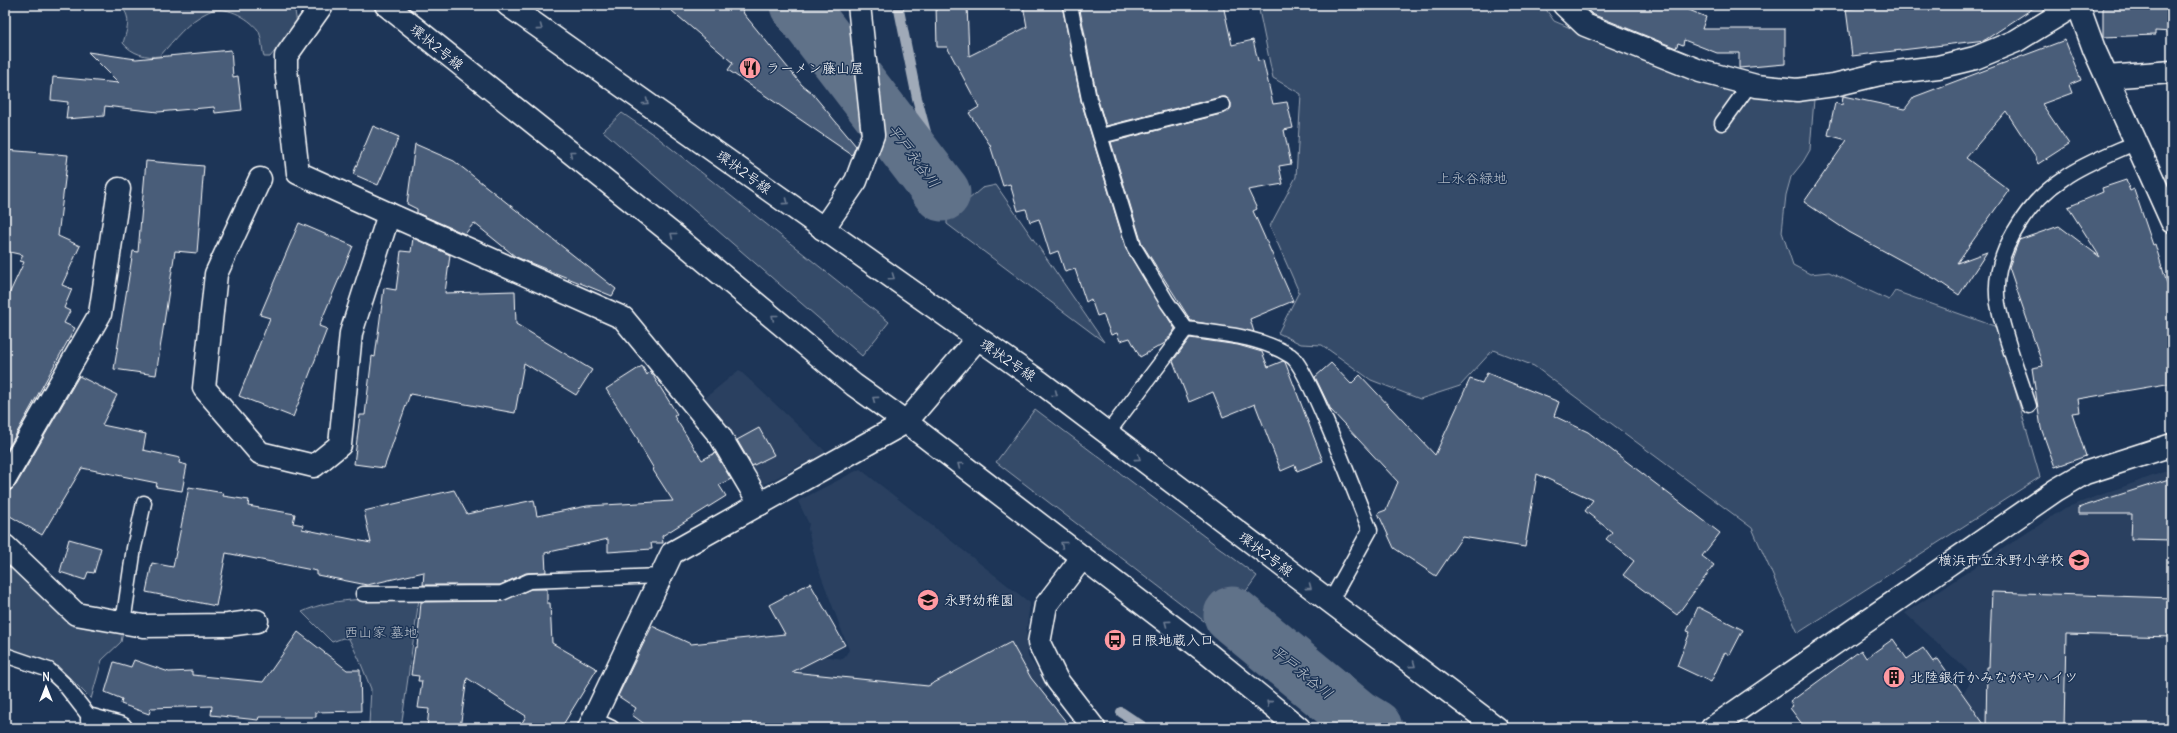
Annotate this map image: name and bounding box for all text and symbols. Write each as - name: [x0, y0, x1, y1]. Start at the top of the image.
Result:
- street label: 環状2号線: [407, 20, 467, 74]
- one-way arrow: [535, 23, 542, 30]
- restaurant icon: ラーメン藤山屋: [737, 55, 763, 81]
- place label: ラーメン藤山屋: [766, 59, 864, 77]
- one-way arrow: [642, 97, 649, 104]
- water label: 平戸永谷川: [884, 120, 944, 192]
- street label: 環状2号線: [713, 146, 775, 198]
- one-way arrow: [570, 151, 577, 158]
- park label: 上永谷緑地: [1437, 169, 1507, 187]
- one-way arrow: [782, 197, 789, 205]
- one-way arrow: [671, 233, 678, 240]
- one-way arrow: [888, 272, 895, 280]
- one-way arrow: [772, 315, 779, 322]
- street label: 環状2号線: [977, 335, 1039, 385]
- one-way arrow: [1050, 389, 1057, 396]
- one-way arrow: [872, 397, 879, 404]
- one-way arrow: [1134, 453, 1141, 460]
- one-way arrow: [958, 462, 965, 469]
- street label: 環状2号線: [1235, 528, 1297, 580]
- one-way arrow: [1061, 542, 1068, 549]
- school or university icon: 横浜市立永野小学校: [2066, 547, 2092, 573]
- place label: 横浜市立永野小学校: [1938, 551, 2064, 569]
- one-way arrow: [1305, 582, 1312, 589]
- school or university icon: 永野幼稚園: [915, 587, 941, 613]
- place label: 永野幼稚園: [944, 591, 1014, 609]
- one-way arrow: [1164, 621, 1171, 628]
- park label: 西山家 墓地: [344, 623, 418, 641]
- bus stop icon: 日限地蔵入口: [1102, 627, 1128, 653]
- place label: 日限地蔵入口: [1130, 631, 1214, 649]
- water label: 平戸永谷川: [1267, 641, 1337, 703]
- one-way arrow: [1409, 660, 1416, 667]
- building icon: 北陸銀行かみながやハイツ: [1881, 664, 1907, 690]
- north arrow: [26, 667, 66, 707]
- place label: 北陸銀行かみながやハイツ: [1910, 668, 2078, 686]
- text: N: [42, 670, 50, 684]
- one-way arrow: [1267, 700, 1274, 707]

